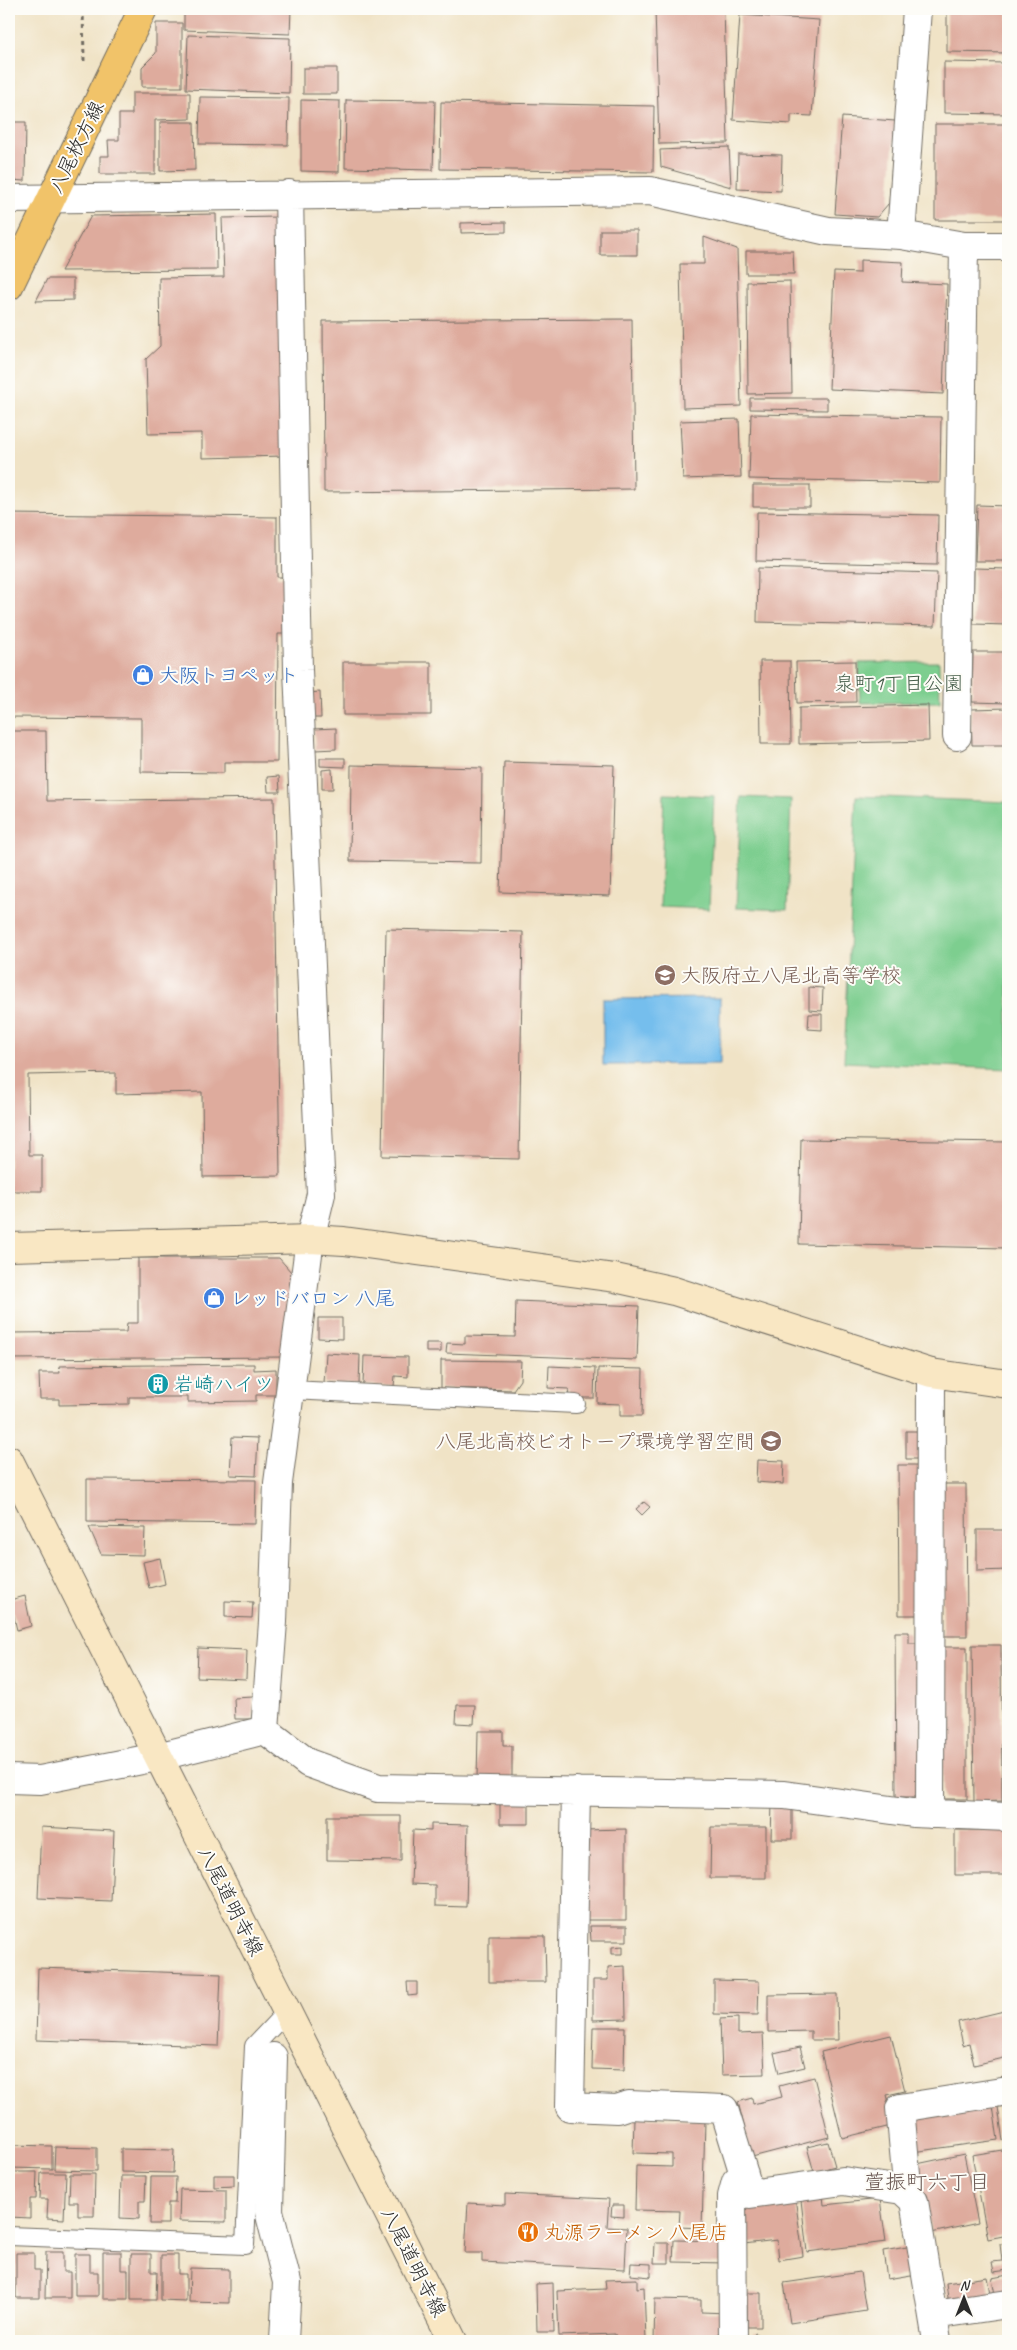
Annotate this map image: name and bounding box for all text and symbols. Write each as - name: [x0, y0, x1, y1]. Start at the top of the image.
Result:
- street label: 八尾枚方線: [43, 97, 110, 198]
- shop icon: 大阪トヨペット: [131, 663, 155, 687]
- place label: 大阪トヨペット: [159, 663, 299, 688]
- park label: 泉町1丁目公園: [835, 671, 964, 696]
- school or university icon: 大阪府立八尾北高等学校: [653, 963, 677, 987]
- place label: 大阪府立八尾北高等学校: [681, 963, 901, 988]
- shop icon: レッドバロン 八尾: [202, 1286, 226, 1310]
- place label: レッドバロン 八尾: [230, 1286, 395, 1311]
- building icon: 岩崎ハイツ: [146, 1372, 170, 1396]
- place label: 岩崎ハイツ: [174, 1372, 274, 1397]
- place label: 八尾北高校ビオトープ環境学習空間: [436, 1429, 755, 1454]
- school or university icon: 八尾北高校ビオトープ環境学習空間: [759, 1429, 783, 1453]
- street label: 八尾道明寺線: [192, 1842, 269, 1960]
- district label: 萱振町六丁目: [864, 2169, 990, 2195]
- street label: 八尾道明寺線: [375, 2203, 452, 2321]
- restaurant icon: 丸源ラーメン 八尾店: [516, 2220, 540, 2244]
- place label: 丸源ラーメン 八尾店: [544, 2220, 729, 2245]
- north arrow: [940, 2272, 990, 2322]
- text: N: [960, 2277, 971, 2294]

